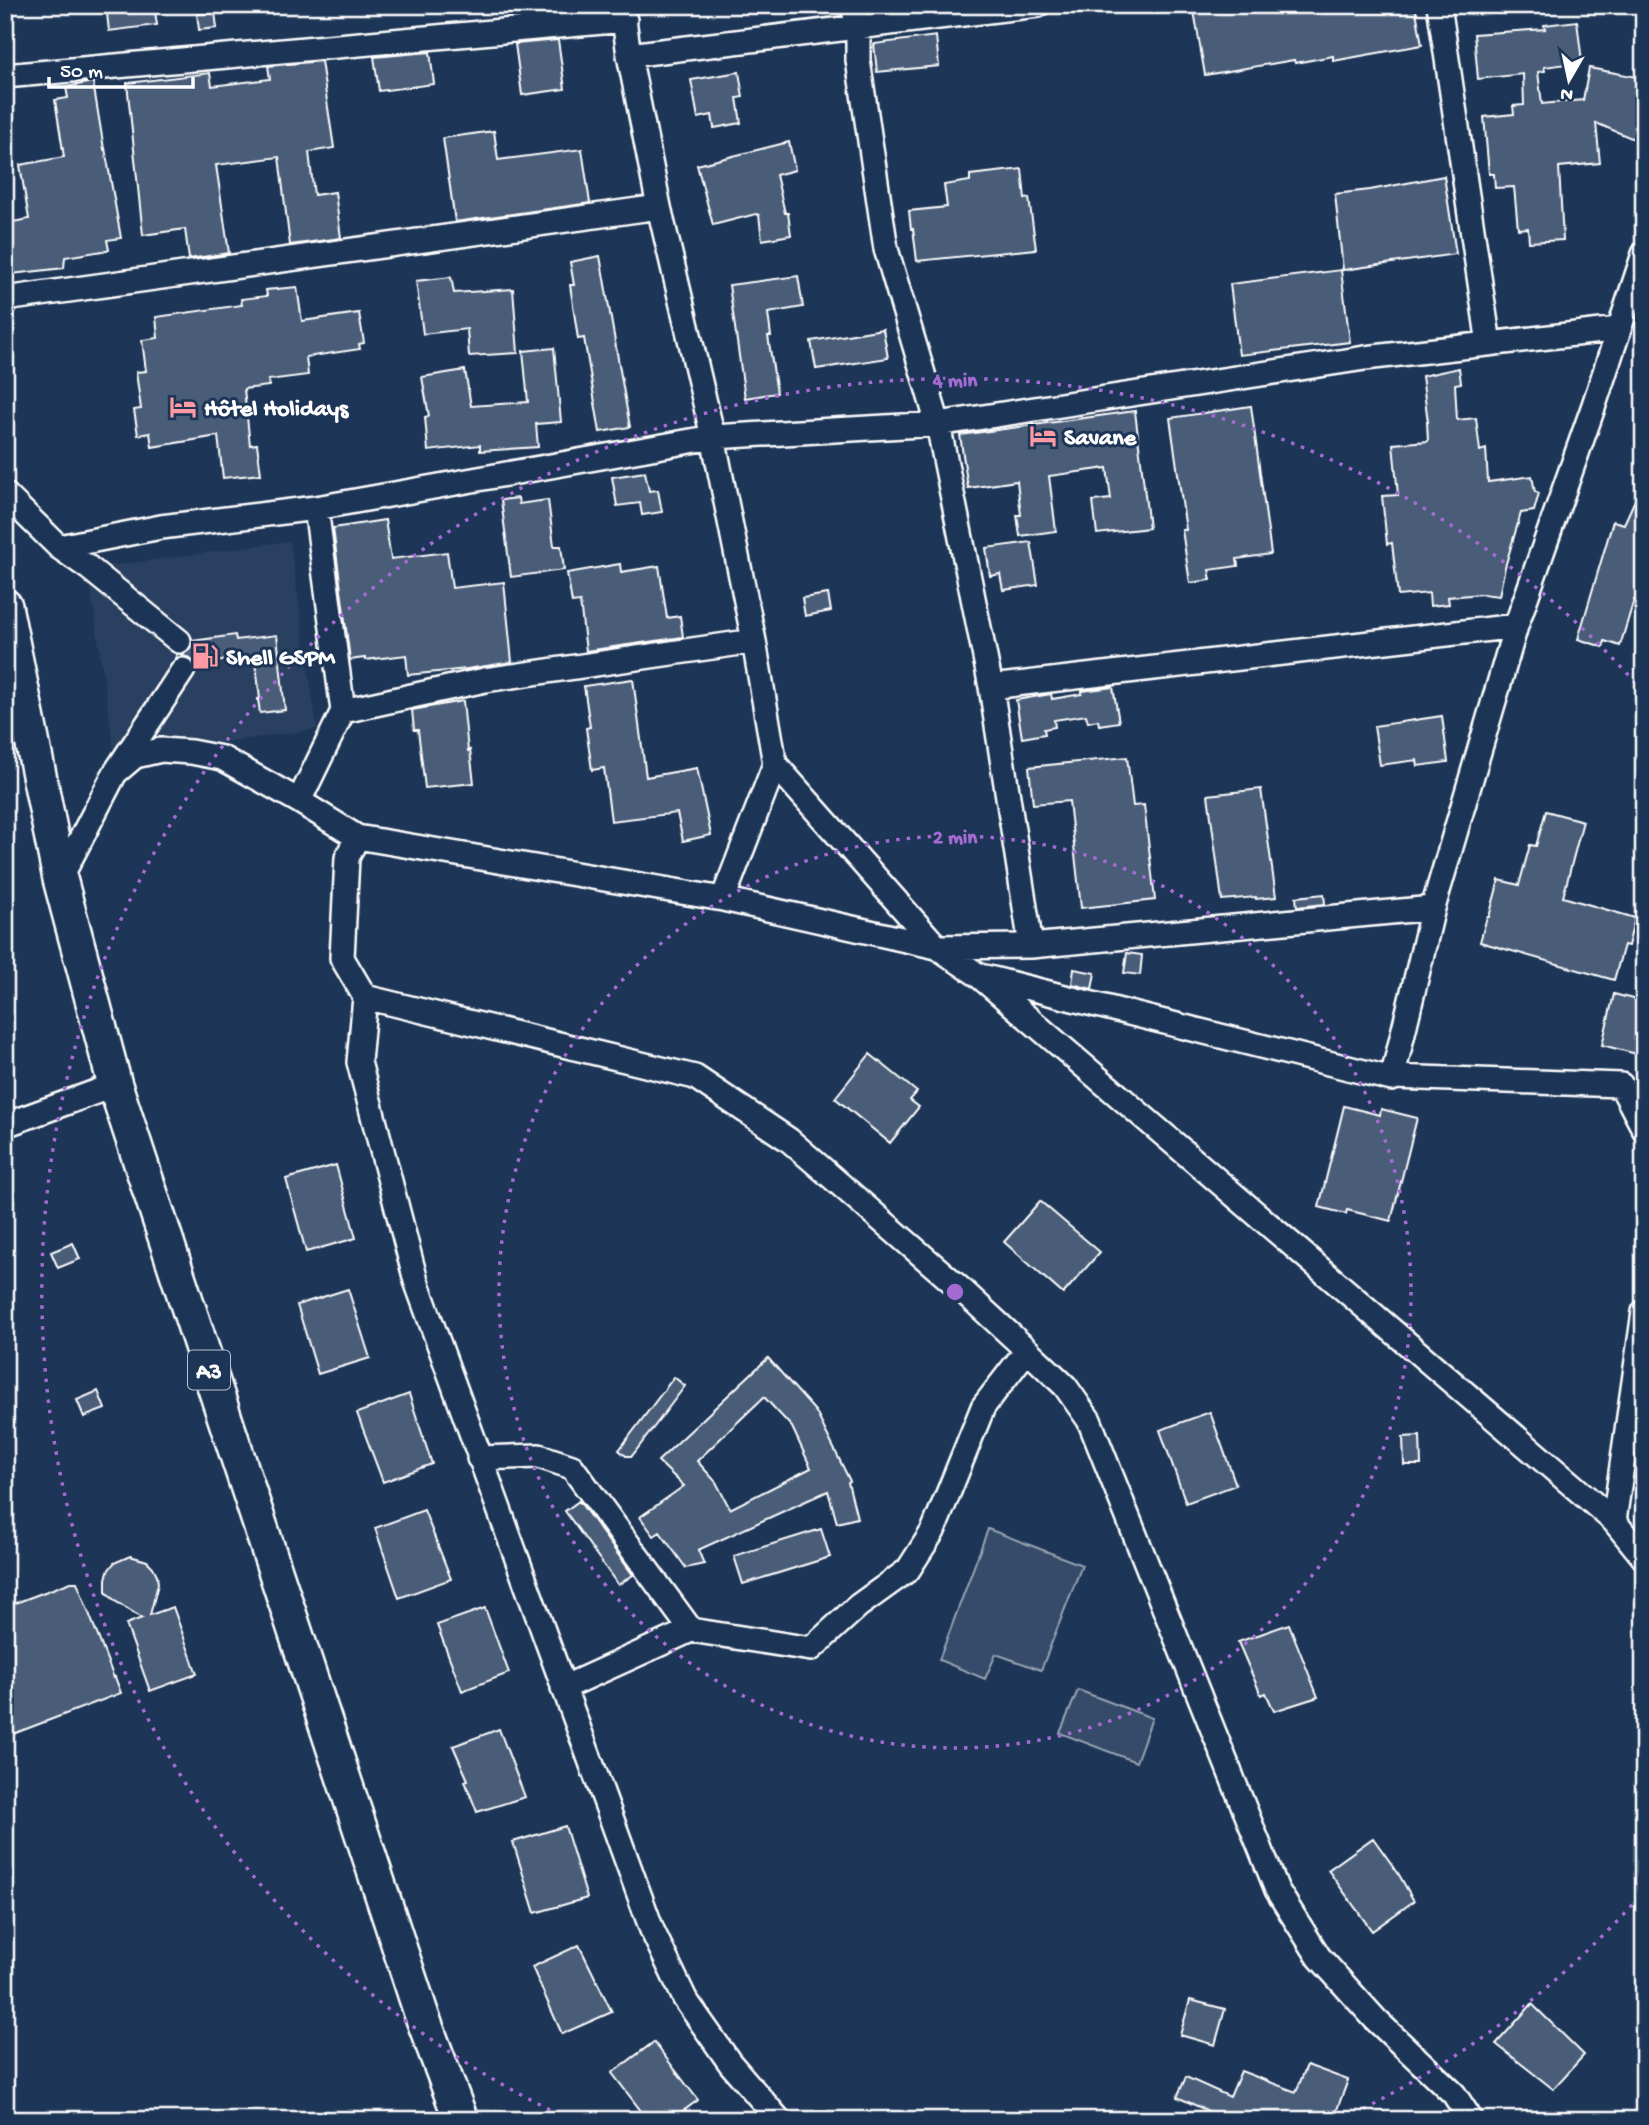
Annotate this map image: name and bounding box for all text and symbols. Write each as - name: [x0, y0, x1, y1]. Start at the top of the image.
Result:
- scale bar: [49, 46, 192, 90]
- north arrow: [1534, 46, 1604, 116]
- text: 50 m: [60, 61, 103, 86]
- text: N: [1559, 81, 1575, 106]
- text: 4 min: [932, 370, 978, 395]
- hotel icon: Hôtel Holidays: [168, 392, 198, 422]
- place label: Hôtel Holidays: [204, 396, 349, 425]
- hotel icon: Savane: [1028, 421, 1058, 451]
- place label: Savane: [1064, 425, 1138, 454]
- fuel station icon: Shell GSPM: [190, 641, 220, 671]
- place label: Shell GSPM: [226, 645, 336, 674]
- text: 2 min: [933, 827, 978, 852]
- centre of rings: [943, 1280, 967, 1304]
- road number: A3: [188, 1350, 230, 1390]

